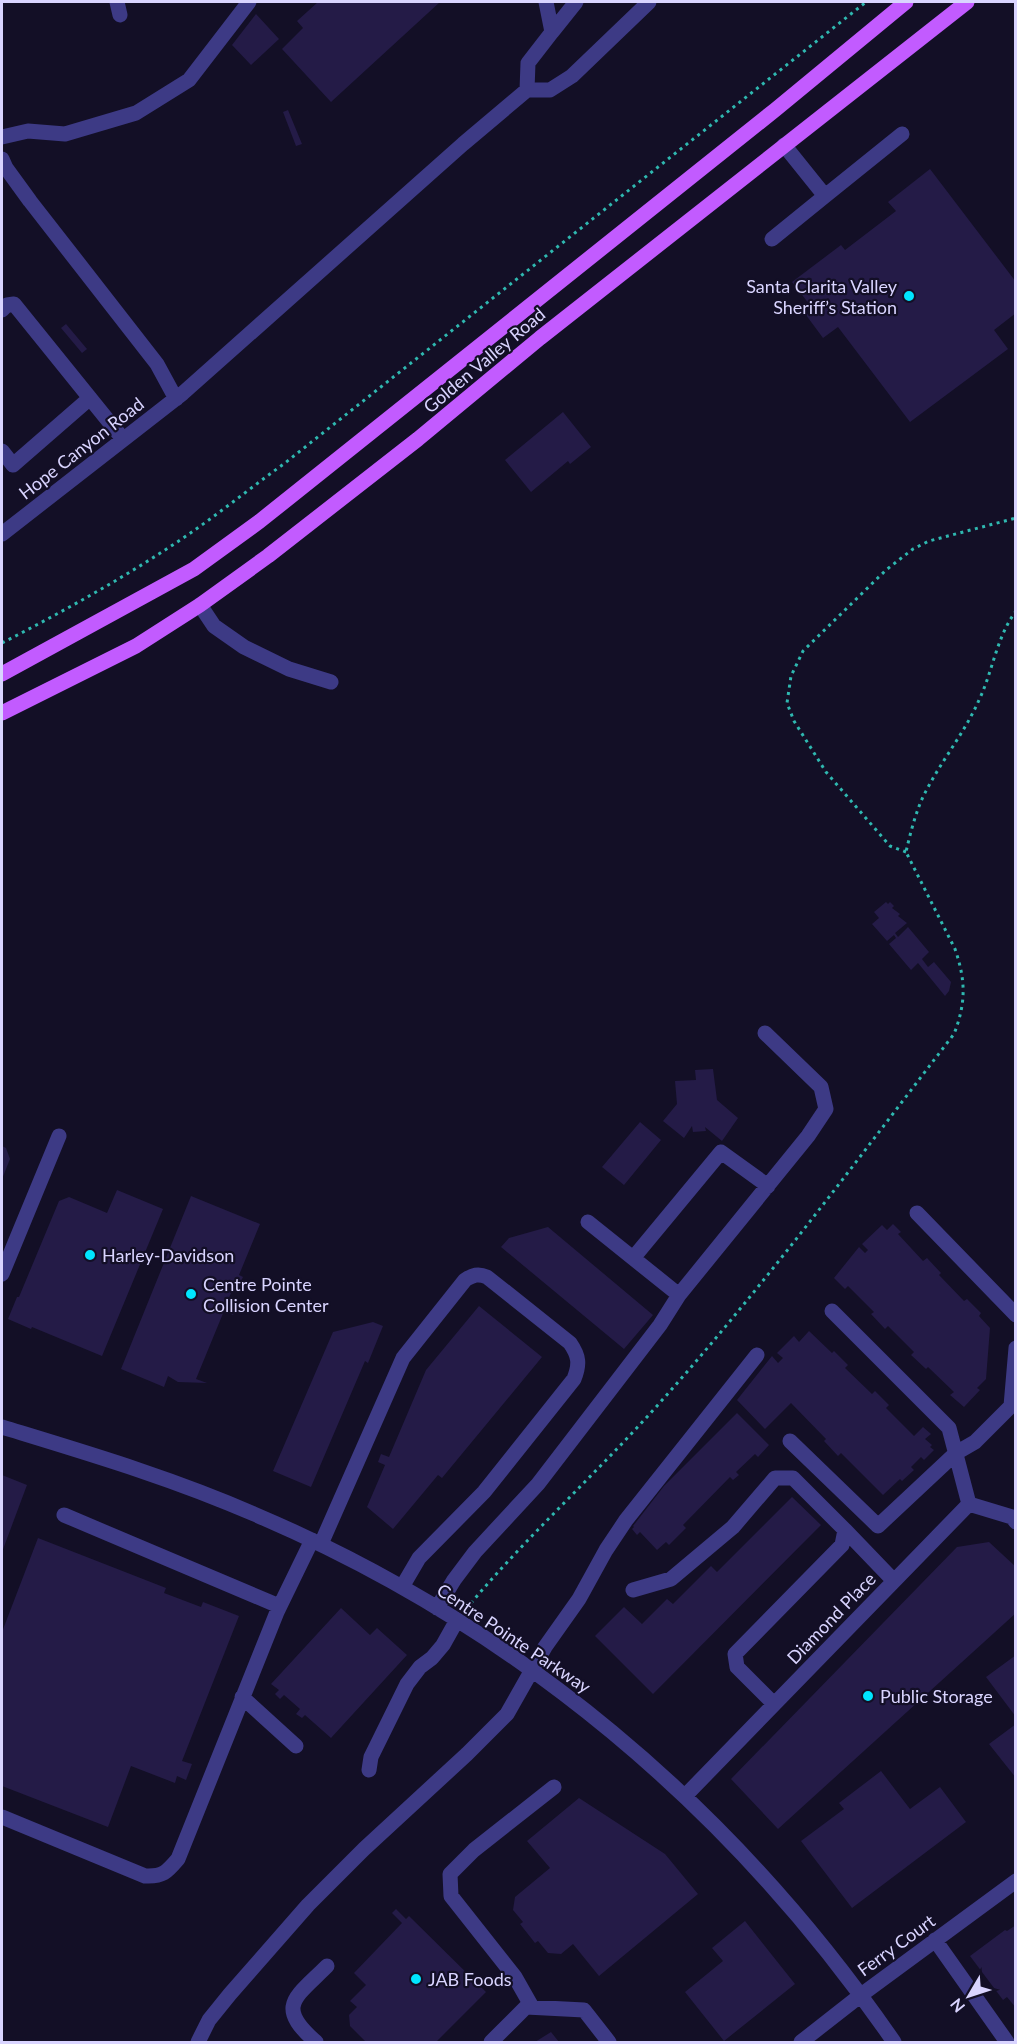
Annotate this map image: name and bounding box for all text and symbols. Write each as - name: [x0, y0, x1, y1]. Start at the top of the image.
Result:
- place label: Santa Clarita Valley Sheriff’s Station: [746, 275, 898, 318]
- marker: Santa Clarita Valley Sheriff’s Station: [902, 289, 916, 303]
- street label: Golden Valley Road: [419, 303, 549, 417]
- street label: Hope Canyon Road: [14, 392, 148, 504]
- place label: Harley-Davidson: [102, 1244, 234, 1266]
- marker: Harley-Davidson: [83, 1248, 97, 1262]
- place label: Centre Pointe Collision Center: [203, 1273, 329, 1316]
- marker: Centre Pointe Collision Center: [184, 1287, 198, 1301]
- street label: Diamond Place: [782, 1568, 880, 1668]
- street label: Centre Pointe Parkway: [433, 1578, 596, 1698]
- place label: Public Storage: [880, 1685, 993, 1707]
- marker: Public Storage: [861, 1689, 875, 1703]
- street label: Ferry Court: [853, 1909, 940, 1981]
- north arrow: [939, 1966, 999, 2026]
- place label: JAB Foods: [428, 1968, 512, 1990]
- marker: JAB Foods: [409, 1972, 423, 1986]
- text: N: [946, 1995, 968, 2017]

